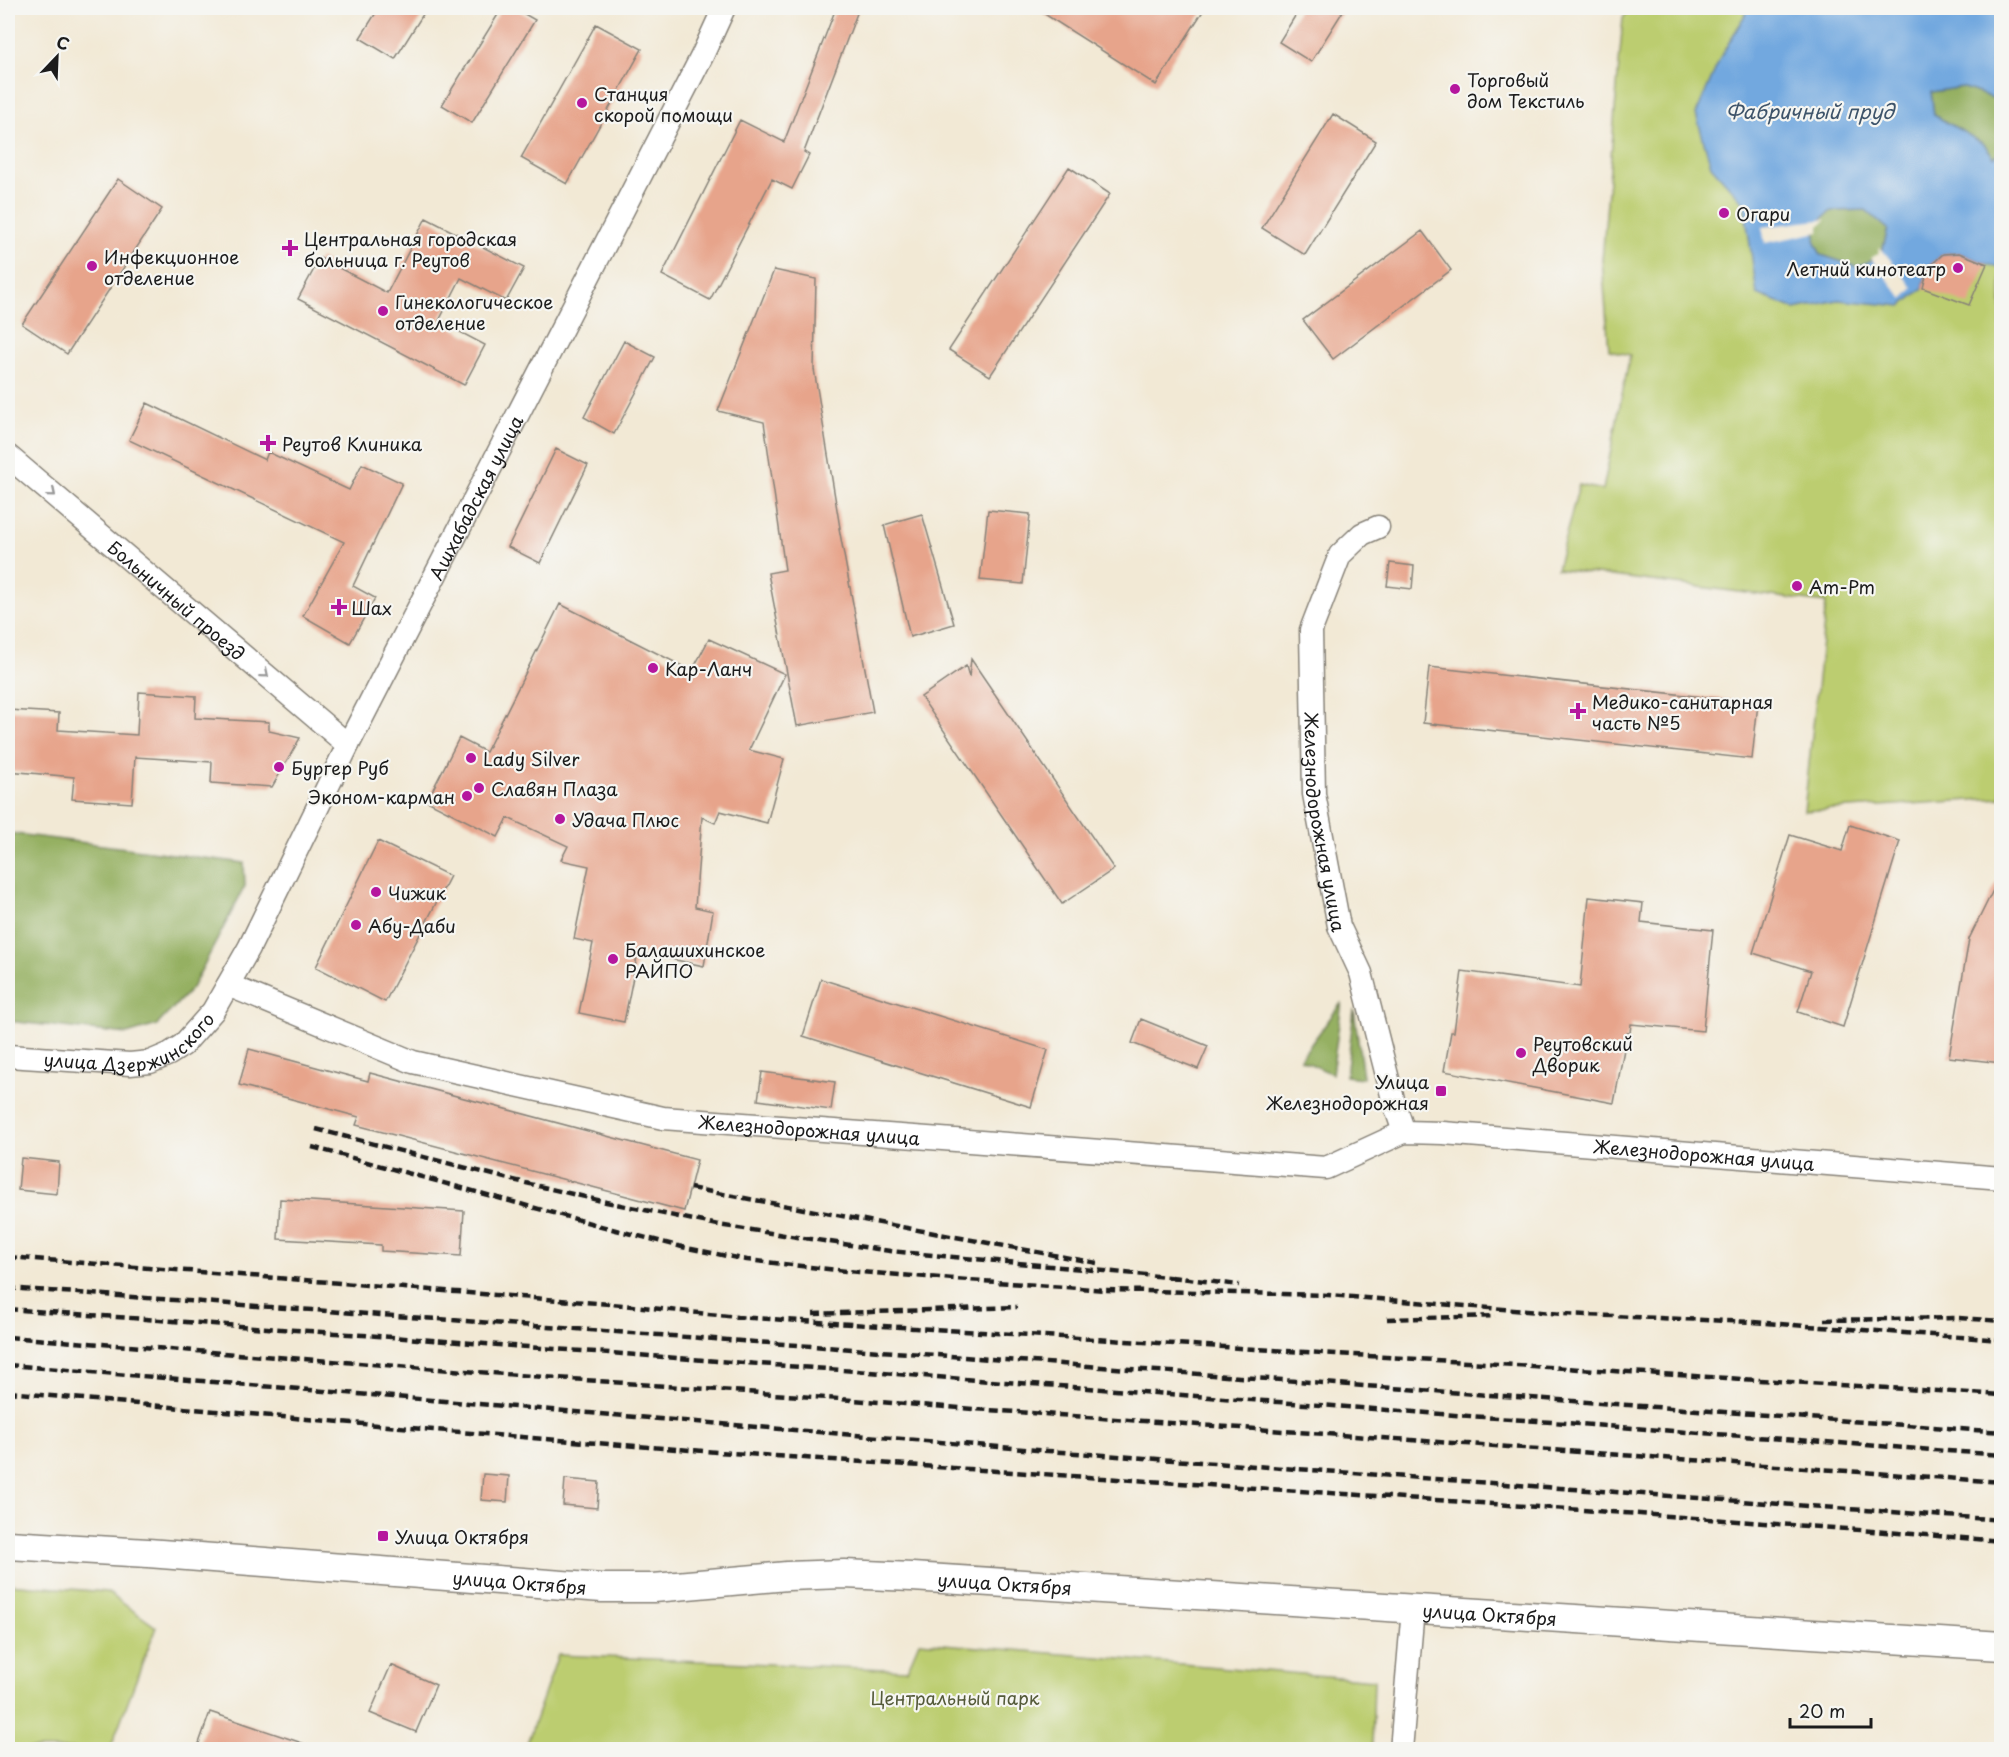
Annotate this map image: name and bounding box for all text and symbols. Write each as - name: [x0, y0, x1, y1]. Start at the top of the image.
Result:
- north arrow: [27, 27, 87, 87]
- text: С: [53, 29, 73, 56]
- place label: Торговый дом Текстиль: [1467, 66, 1585, 114]
- place label: Станция скорой помощи: [594, 80, 733, 128]
- marker: Торговый дом Текстиль: [1448, 82, 1462, 96]
- marker: Станция скорой помощи: [575, 96, 589, 110]
- water label: Фабричный пруд: [1726, 96, 1896, 126]
- place label: Огари: [1736, 200, 1790, 227]
- marker: Огари: [1717, 206, 1731, 220]
- place label: Центральная городская больница г. Реутов: [304, 225, 517, 273]
- marker: Центральная городская больница г. Реутов: [281, 239, 299, 257]
- place label: Инфекционное отделение: [104, 243, 239, 291]
- place label: Летний кинотеатр: [1786, 255, 1946, 282]
- marker: Инфекционное отделение: [85, 259, 99, 273]
- marker: Летний кинотеатр: [1951, 261, 1965, 275]
- place label: Гинекологическое отделение: [395, 288, 553, 336]
- marker: Гинекологическое отделение: [376, 304, 390, 318]
- street label: Ашхабадская улица: [422, 409, 529, 584]
- place label: Реутов Клиника: [282, 430, 423, 457]
- marker: Реутов Клиника: [259, 434, 277, 452]
- one-way arrow: [45, 486, 56, 497]
- street label: Больничный проезд: [103, 533, 252, 666]
- place label: Am-Pm: [1809, 573, 1875, 600]
- marker: Am-Pm: [1790, 579, 1804, 593]
- place label: Шах: [351, 594, 392, 621]
- marker: Шах: [332, 600, 346, 614]
- place label: Кар-Ланч: [665, 655, 752, 682]
- marker: Кар-Ланч: [646, 661, 660, 675]
- one-way arrow: [258, 667, 269, 678]
- place label: Медико-санитарная часть №5: [1592, 688, 1773, 736]
- marker: Медико-санитарная часть №5: [1569, 702, 1587, 720]
- street label: Железнодорожная улица: [1299, 711, 1353, 935]
- place label: Lady Silver: [483, 745, 580, 772]
- marker: Lady Silver: [464, 751, 478, 765]
- place label: Бургер Руб: [291, 754, 389, 781]
- marker: Бургер Руб: [272, 760, 286, 774]
- place label: Славян Плаза: [491, 775, 618, 802]
- marker: Славян Плаза: [472, 781, 486, 795]
- place label: Эконом-карман: [308, 783, 455, 810]
- marker: Эконом-карман: [460, 789, 474, 803]
- place label: Удача Плюс: [572, 806, 679, 833]
- marker: Удача Плюс: [553, 812, 567, 826]
- place label: Чижик: [388, 879, 446, 906]
- marker: Чижик: [369, 885, 383, 899]
- place label: Абу-Даби: [368, 912, 456, 939]
- marker: Абу-Даби: [349, 918, 363, 932]
- place label: Балашихинское РАЙПО: [625, 936, 765, 984]
- marker: Балашихинское РАЙПО: [606, 952, 620, 966]
- street label: улица Дзержинского: [43, 1006, 220, 1078]
- place label: Реутовский Дворик: [1532, 1030, 1633, 1078]
- marker: Реутовский Дворик: [1514, 1046, 1528, 1060]
- place label: Улица Железнодорожная: [1266, 1068, 1430, 1116]
- marker: Улица Железнодорожная: [1434, 1084, 1448, 1098]
- street label: Железнодорожная улица: [697, 1107, 921, 1151]
- street label: Железнодорожная улица: [1592, 1132, 1816, 1176]
- place label: Улица Октября: [395, 1523, 529, 1550]
- marker: Улица Октября: [376, 1529, 390, 1543]
- street label: улица Октября: [452, 1563, 588, 1600]
- street label: улица Октября: [937, 1565, 1073, 1601]
- street label: улица Октября: [1422, 1596, 1558, 1631]
- park label: Центральный парк: [871, 1684, 1040, 1711]
- scale bar: [1790, 1691, 1871, 1729]
- text: 20 m: [1799, 1697, 1845, 1724]

